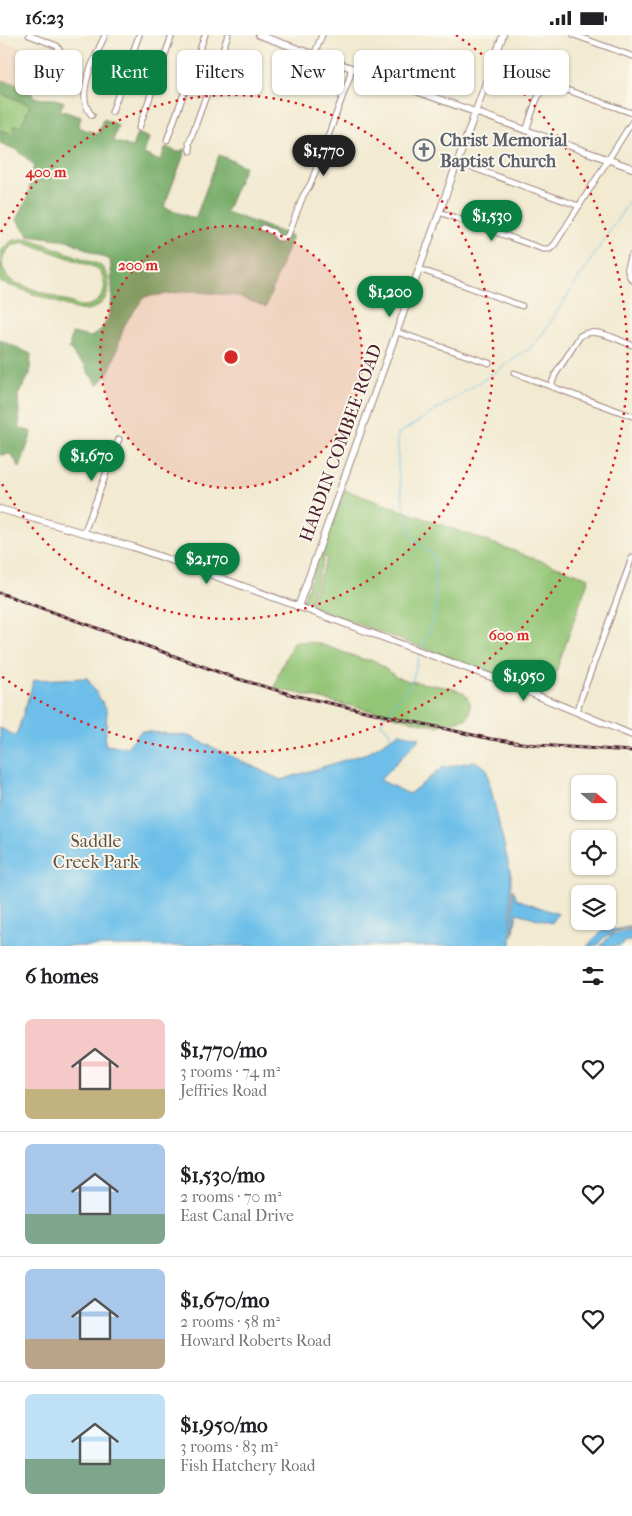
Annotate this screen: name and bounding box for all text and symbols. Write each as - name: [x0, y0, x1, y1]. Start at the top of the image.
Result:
- text: 16:23: [25, 7, 64, 29]
- chip: Buy: [15, 50, 82, 95]
- chip: Rent: [92, 50, 167, 95]
- chip: Filters: [177, 50, 262, 95]
- chip: New: [272, 50, 344, 95]
- chip: Apartment: [354, 50, 474, 95]
- chip: House: [484, 50, 569, 95]
- place label: Christ Memorial Baptist Church: [440, 130, 568, 172]
- pin: $1,770: [283, 135, 365, 177]
- church icon: Christ Memorial Baptist Church: [412, 138, 436, 162]
- text: $1,770: [303, 141, 345, 160]
- text: 400 m: [24, 163, 67, 181]
- pin: $1,530: [451, 199, 533, 242]
- text: $1,530: [472, 206, 512, 225]
- text: 200 m: [118, 256, 158, 274]
- pin: $1,200: [349, 275, 431, 318]
- text: $1,200: [368, 282, 412, 301]
- street label: HARDIN COMBEE ROAD: [295, 341, 387, 545]
- centre of rings: [222, 348, 240, 366]
- pin: $1,670: [51, 439, 133, 482]
- text: $1,670: [71, 446, 113, 465]
- pin: $2,170: [166, 543, 248, 585]
- text: $2,170: [186, 549, 228, 568]
- text: 600 m: [489, 626, 530, 644]
- pin: $1,950: [483, 659, 565, 702]
- text: $1,950: [503, 666, 545, 685]
- north arrow: [571, 775, 616, 820]
- map controls: [571, 775, 616, 930]
- button: locate: [571, 830, 616, 875]
- park label: Saddle Creek Park: [53, 831, 140, 873]
- button: layers: [571, 885, 616, 930]
- icon: filters: [579, 962, 607, 990]
- text: 6 homes: [25, 964, 99, 988]
- text: $1,770/mo: [180, 1038, 267, 1062]
- icon: home: [65, 1039, 125, 1099]
- icon: heart: [579, 1055, 607, 1083]
- text: 3 rooms · 74 m²: [180, 1062, 280, 1081]
- text: Jeffries Road: [180, 1081, 267, 1100]
- text: $1,530/mo: [180, 1163, 265, 1187]
- icon: home: [65, 1164, 125, 1224]
- icon: heart: [579, 1180, 607, 1208]
- text: 2 rooms · 70 m²: [180, 1187, 282, 1206]
- text: East Canal Drive: [180, 1206, 294, 1225]
- text: $1,670/mo: [180, 1288, 269, 1312]
- icon: home: [65, 1289, 125, 1349]
- icon: heart: [579, 1305, 607, 1333]
- text: 2 rooms · 58 m²: [180, 1312, 280, 1331]
- text: Howard Roberts Road: [180, 1331, 331, 1350]
- text: $1,950/mo: [180, 1413, 268, 1437]
- icon: home: [65, 1414, 125, 1474]
- icon: heart: [579, 1430, 607, 1458]
- text: 3 rooms · 83 m²: [180, 1437, 278, 1456]
- text: Fish Hatchery Road: [180, 1456, 316, 1475]

